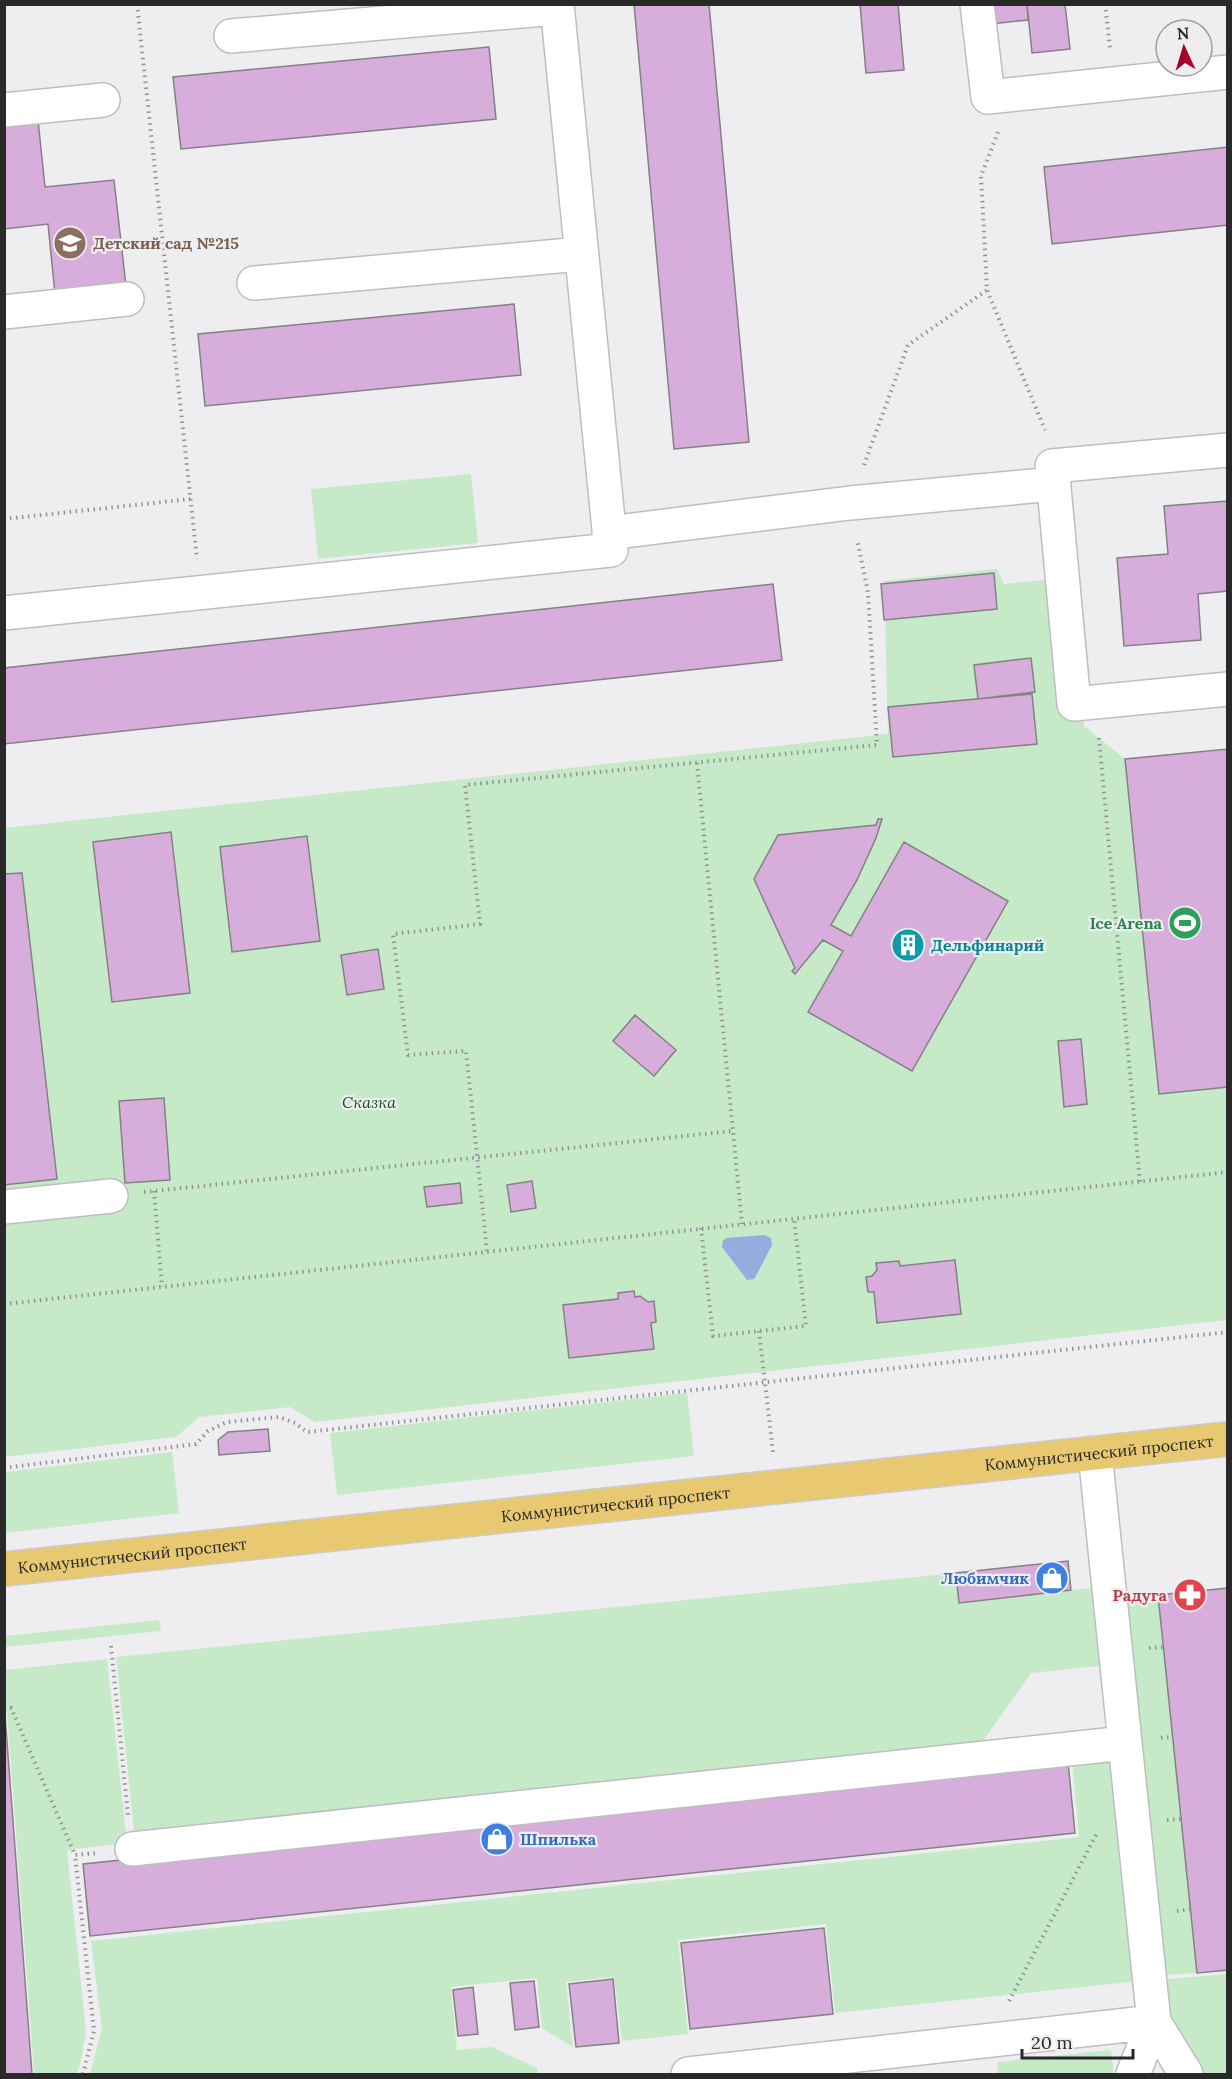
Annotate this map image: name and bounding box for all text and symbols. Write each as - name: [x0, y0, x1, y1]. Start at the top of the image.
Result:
- north arrow: [1154, 18, 1214, 78]
- text: N: [1176, 23, 1190, 43]
- school or university icon: Детский сад №215: [52, 225, 88, 261]
- place label: Детский сад №215: [93, 233, 239, 253]
- sports icon: Ice Arena: [1167, 905, 1203, 941]
- place label: Ice Arena: [1090, 913, 1163, 933]
- building icon: Дельфинарий: [890, 927, 926, 963]
- place label: Дельфинарий: [931, 935, 1045, 955]
- park label: Сказка: [342, 1092, 396, 1112]
- street label: Коммунистический проспект: [983, 1431, 1214, 1475]
- street label: Коммунистический проспект: [500, 1482, 731, 1526]
- street label: Коммунистический проспект: [17, 1533, 248, 1577]
- shop icon: Любимчик: [1034, 1560, 1070, 1596]
- place label: Любимчик: [941, 1568, 1029, 1588]
- pharmacy icon: Радуга: [1172, 1577, 1208, 1613]
- place label: Радуга: [1113, 1585, 1168, 1605]
- shop icon: Шпилька: [479, 1821, 515, 1857]
- place label: Шпилька: [520, 1829, 597, 1849]
- scale bar: [1022, 2022, 1133, 2060]
- text: 20 m: [1031, 2031, 1073, 2054]

